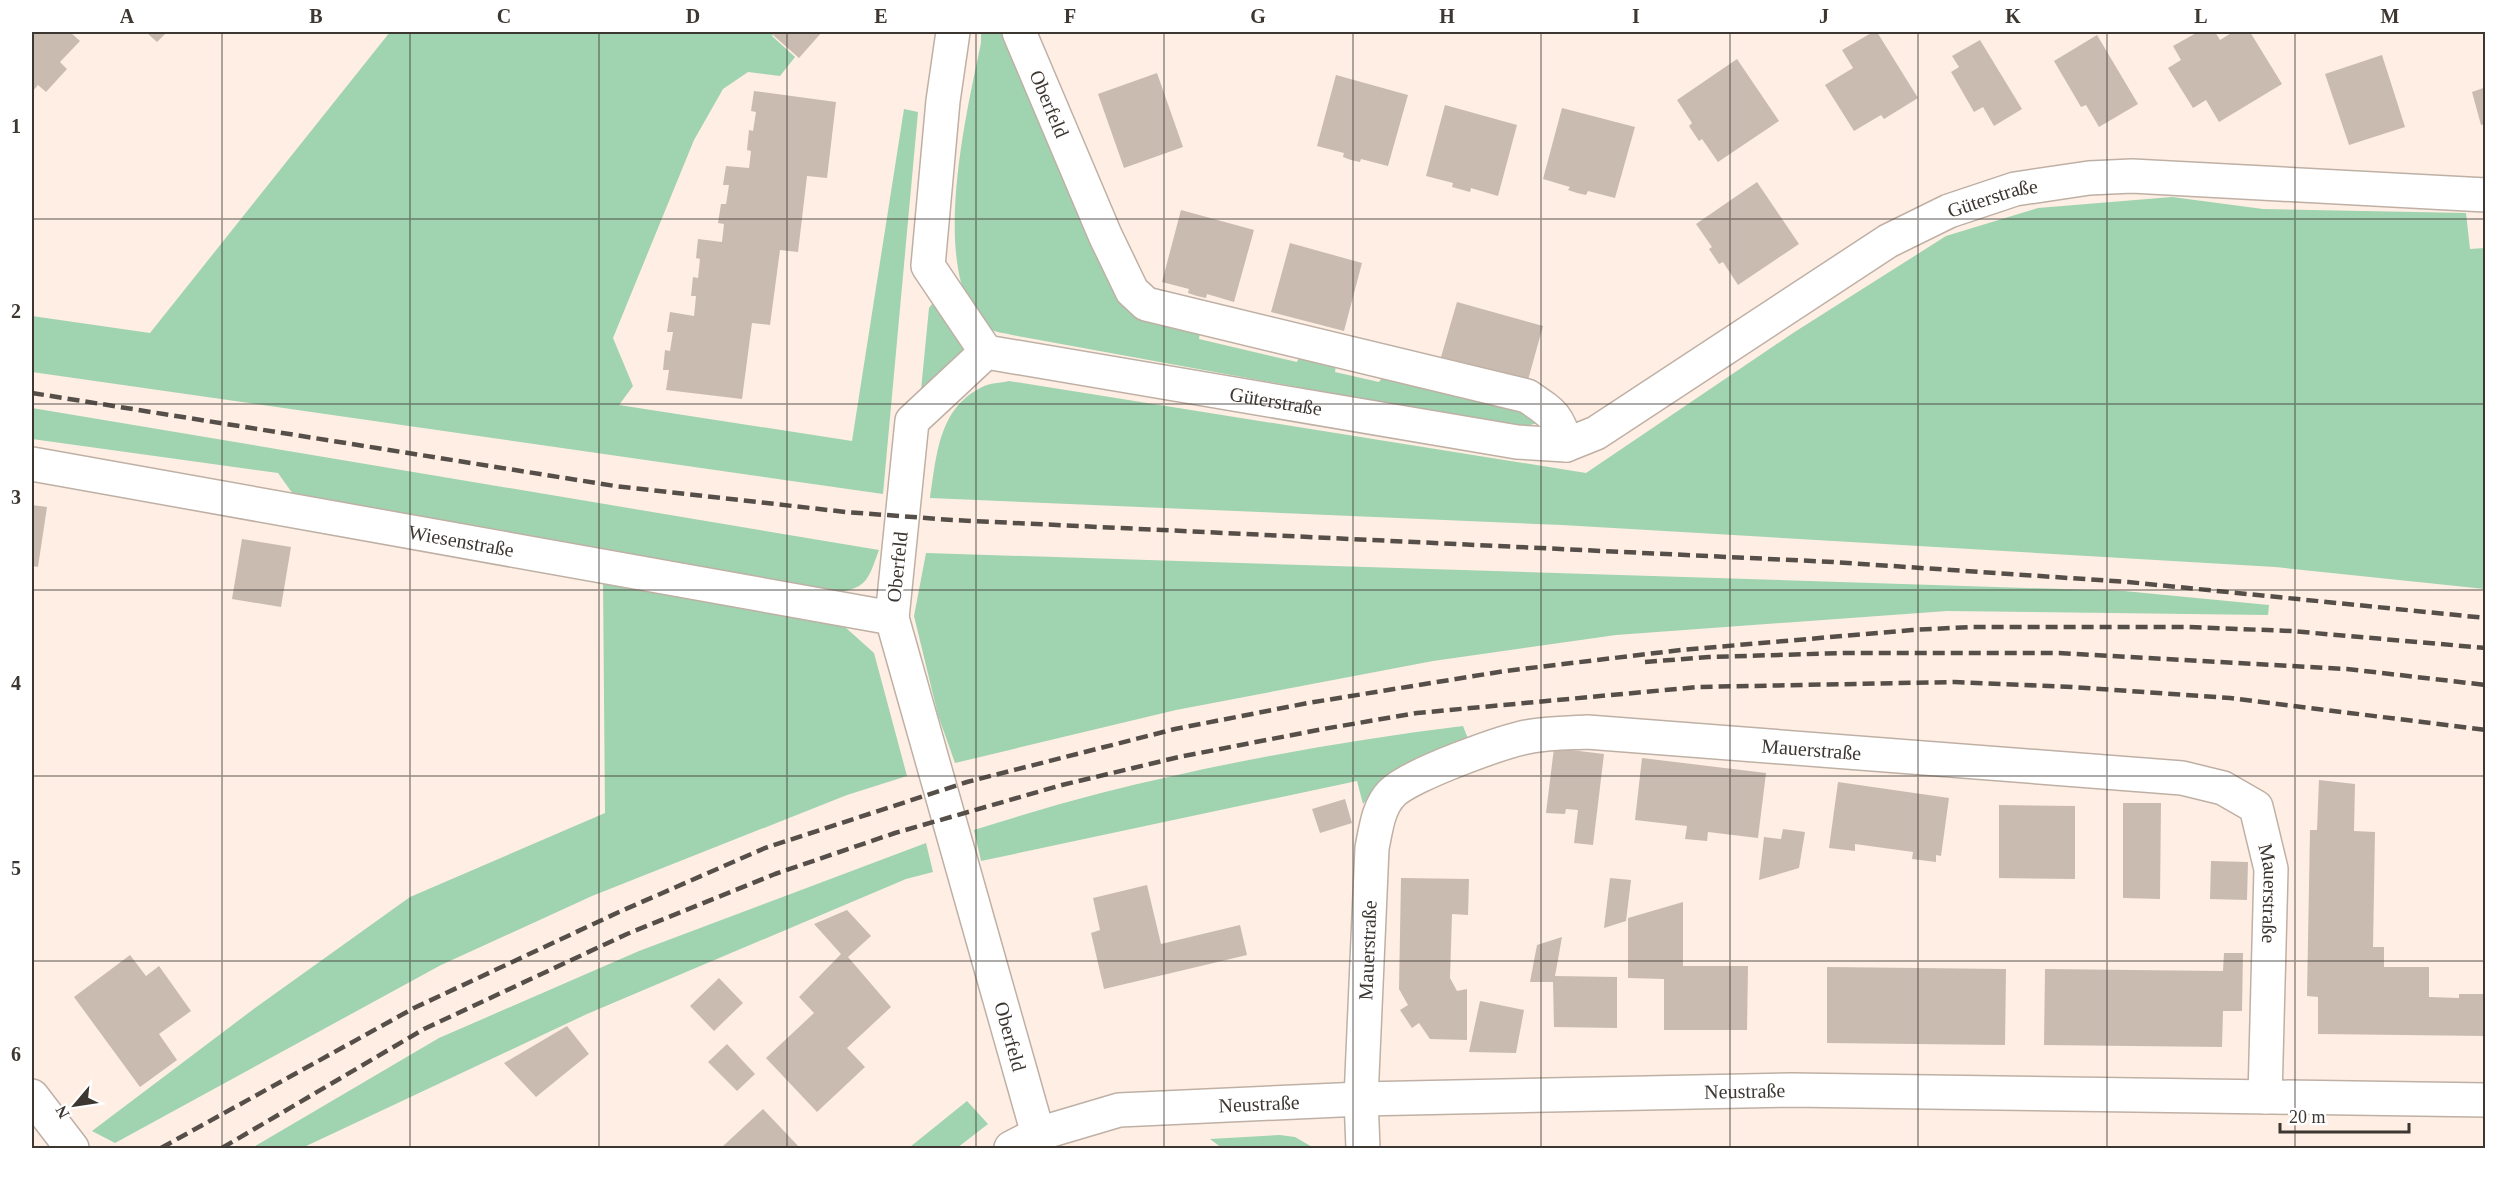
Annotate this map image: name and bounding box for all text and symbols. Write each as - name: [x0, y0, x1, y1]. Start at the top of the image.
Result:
- text: A: [120, 5, 135, 27]
- text: B: [309, 5, 323, 27]
- text: C: [497, 5, 511, 27]
- text: D: [686, 5, 700, 27]
- text: E: [874, 5, 888, 27]
- text: F: [1064, 5, 1076, 27]
- text: G: [1250, 5, 1266, 27]
- text: H: [1439, 5, 1455, 27]
- text: I: [1632, 5, 1640, 27]
- text: J: [1819, 5, 1829, 27]
- text: K: [2005, 5, 2021, 27]
- text: L: [2194, 5, 2208, 27]
- text: M: [2381, 5, 2400, 27]
- street label: Oberfeld: [1025, 67, 1073, 141]
- text: 1: [11, 115, 21, 137]
- street label: Güterstraße: [1944, 175, 2039, 222]
- text: 2: [11, 300, 21, 322]
- street label: Güterstraße: [1228, 382, 1324, 420]
- text: 3: [11, 486, 21, 508]
- street label: Wiesenstraße: [407, 521, 516, 561]
- street label: Oberfeld: [882, 531, 912, 603]
- text: 4: [11, 672, 21, 694]
- street label: Mauerstraße: [1761, 735, 1862, 764]
- street label: Mauerstraße: [2254, 841, 2282, 944]
- text: 5: [11, 857, 21, 879]
- street label: Mauerstraße: [1354, 900, 1381, 1001]
- street label: Oberfeld: [990, 999, 1031, 1074]
- text: 6: [11, 1043, 21, 1065]
- north arrow: [45, 1075, 105, 1135]
- street label: Neustraße: [1704, 1079, 1786, 1103]
- street label: Neustraße: [1218, 1091, 1300, 1116]
- scale bar: [2280, 1096, 2409, 1134]
- text: N: [52, 1102, 73, 1121]
- text: 20 m: [2289, 1107, 2326, 1127]

